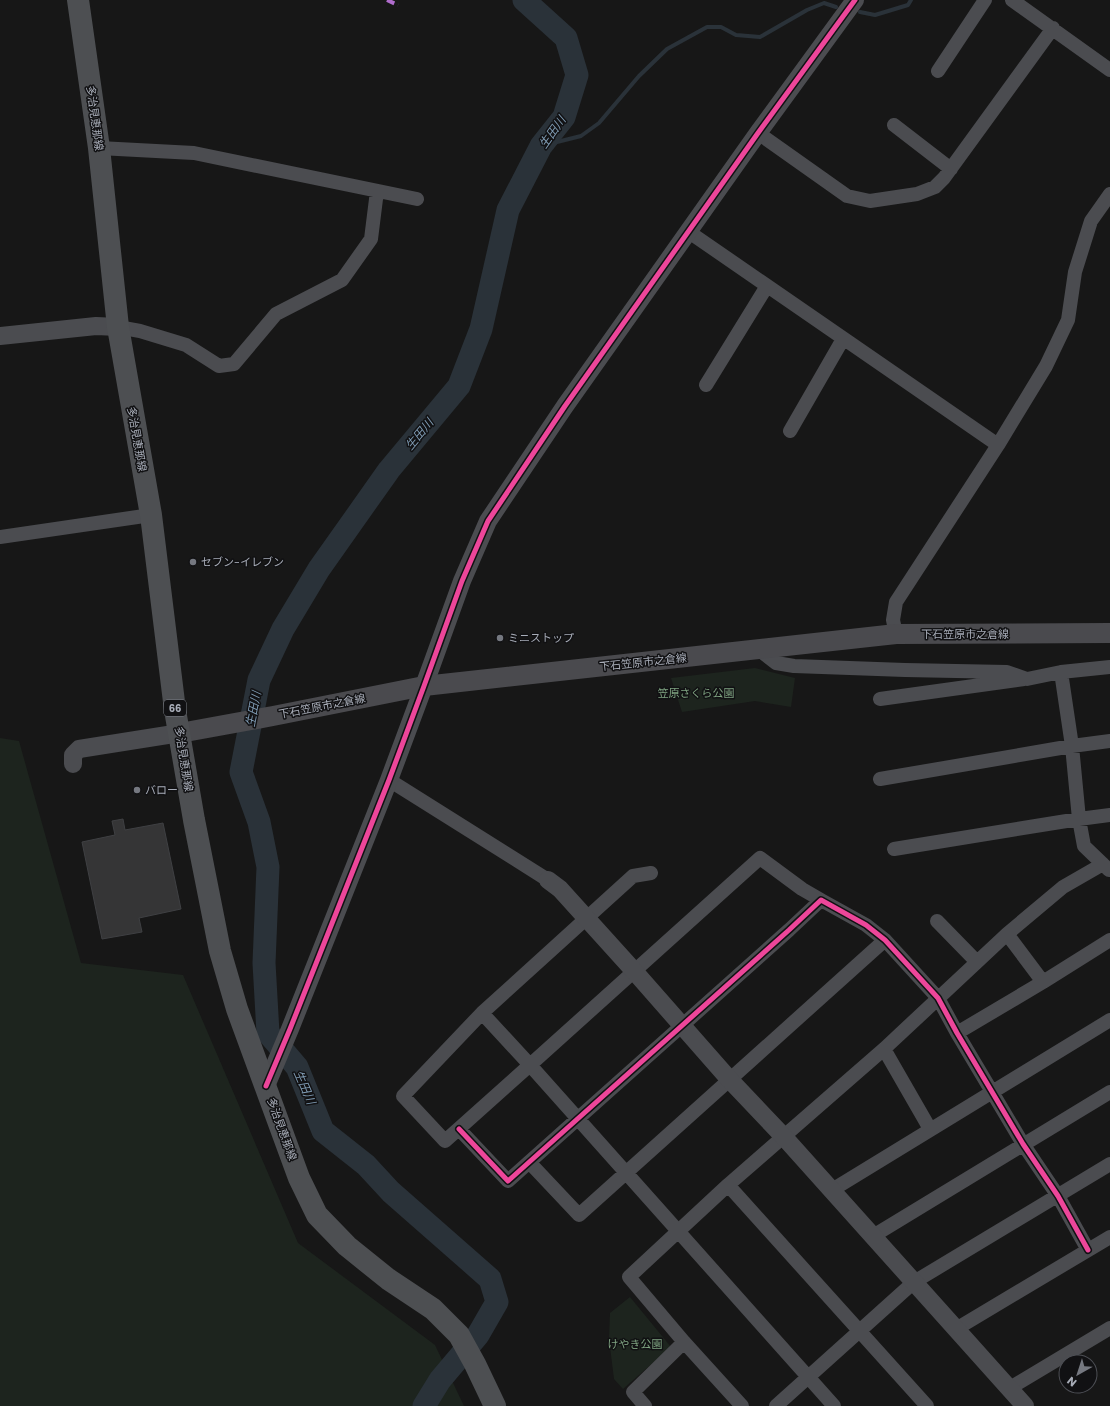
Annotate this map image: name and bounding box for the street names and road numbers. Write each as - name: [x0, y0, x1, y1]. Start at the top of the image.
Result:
- street label: 多治見恵那線: [82, 84, 108, 152]
- street label: 多治見恵那線: [123, 405, 151, 473]
- street label: 下石笠原市之倉線: [921, 626, 1009, 642]
- street label: 下石笠原市之倉線: [598, 649, 688, 675]
- street label: 下石笠原市之倉線: [277, 690, 367, 722]
- road number: 66: [164, 700, 186, 716]
- street label: 多治見恵那線: [171, 725, 197, 793]
- street label: 多治見恵那線: [263, 1095, 301, 1163]

